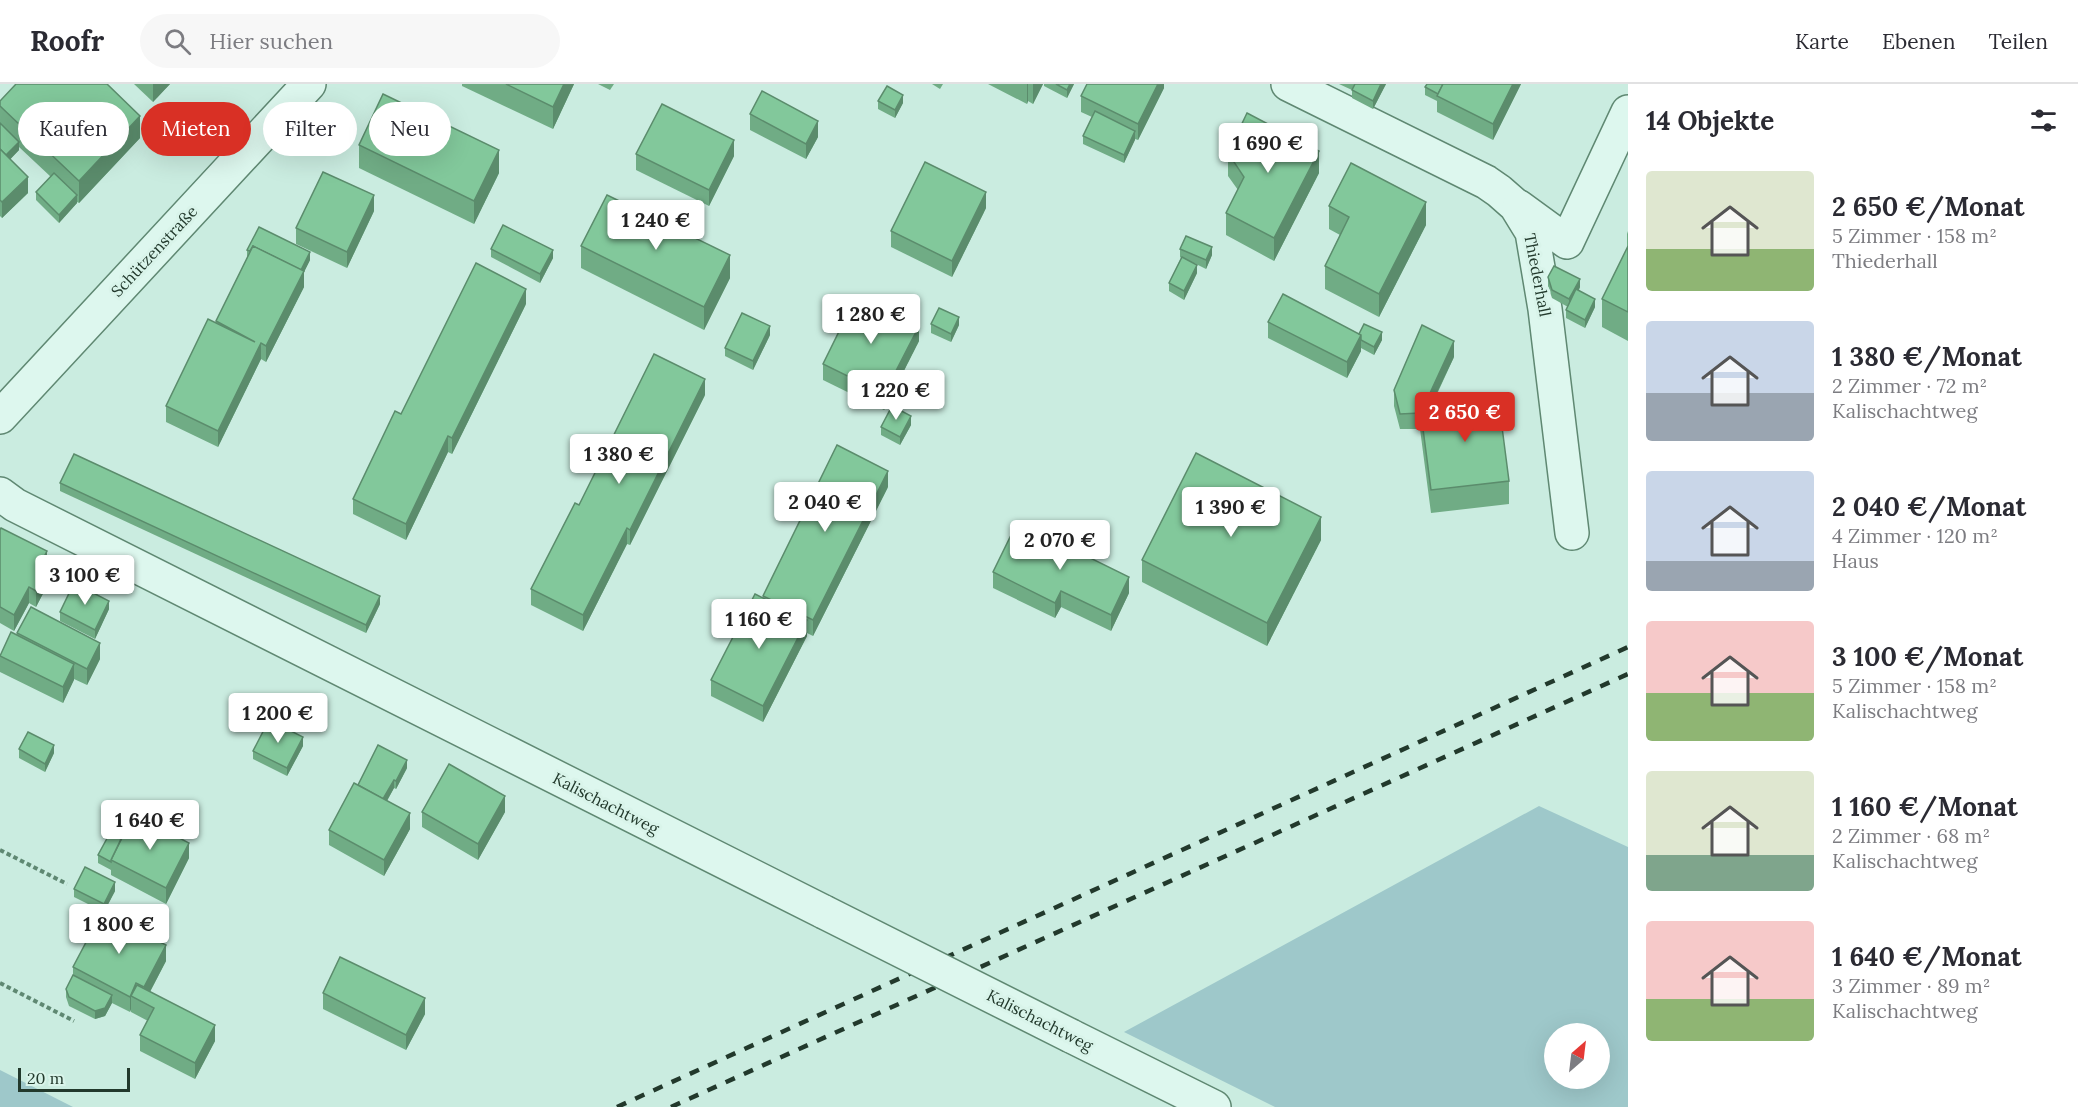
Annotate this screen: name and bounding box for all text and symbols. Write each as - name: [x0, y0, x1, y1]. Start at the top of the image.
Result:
- search box: [140, 14, 560, 68]
- text: Roofr: [30, 23, 104, 59]
- icon: search: [161, 25, 194, 58]
- text: Hier suchen: [209, 27, 333, 55]
- text: Karte: [1795, 28, 1849, 55]
- text: Ebenen: [1882, 28, 1955, 55]
- text: Teilen: [1988, 28, 2048, 55]
- chip: Kaufen: [18, 102, 129, 156]
- chip: Mieten: [141, 102, 251, 156]
- chip: Filter: [263, 102, 357, 156]
- chip: Neu: [369, 102, 451, 156]
- text: 14 Objekte: [1646, 104, 1774, 137]
- icon: filters: [2027, 104, 2060, 137]
- pin: 1 690 €: [1213, 123, 1323, 174]
- text: 1 690 €: [1233, 130, 1303, 155]
- text: 2 650 €/Monat: [1832, 190, 2025, 223]
- icon: home: [1694, 195, 1766, 267]
- pin: 1 240 €: [601, 200, 711, 251]
- street label: Schützenstraße: [107, 201, 202, 301]
- text: 1 240 €: [621, 207, 691, 232]
- text: 5 Zimmer · 158 m²: [1832, 223, 1997, 248]
- street label: Thiederhall: [1520, 232, 1556, 318]
- text: Thiederhall: [1832, 248, 1938, 273]
- pin: 1 280 €: [816, 294, 926, 345]
- text: 1 280 €: [836, 301, 906, 326]
- text: 1 380 €/Monat: [1832, 340, 2022, 373]
- icon: home: [1694, 345, 1766, 417]
- pin: 1 220 €: [841, 370, 951, 421]
- text: 2 Zimmer · 72 m²: [1832, 373, 1987, 398]
- text: 1 220 €: [862, 377, 930, 402]
- pin: 2 650 €: [1410, 392, 1520, 443]
- text: Kalischachtweg: [1832, 398, 1977, 423]
- text: 2 650 €: [1429, 399, 1501, 424]
- pin: 1 380 €: [564, 434, 674, 485]
- text: 1 380 €: [584, 441, 654, 466]
- pin: 2 040 €: [770, 482, 880, 533]
- pin: 1 390 €: [1176, 487, 1286, 538]
- text: 2 040 €: [788, 489, 862, 514]
- text: 2 040 €/Monat: [1832, 490, 2026, 523]
- text: 1 390 €: [1196, 494, 1266, 519]
- icon: home: [1694, 495, 1766, 567]
- pin: 2 070 €: [1005, 520, 1115, 571]
- text: 4 Zimmer · 120 m²: [1832, 523, 1998, 548]
- text: 2 070 €: [1024, 527, 1096, 552]
- text: Haus: [1832, 548, 1879, 573]
- pin: 3 100 €: [30, 555, 140, 606]
- text: 3 100 €: [49, 562, 121, 587]
- pin: 1 160 €: [704, 599, 814, 650]
- text: 1 160 €: [725, 606, 793, 631]
- text: 3 100 €/Monat: [1832, 640, 2023, 673]
- icon: home: [1694, 645, 1766, 717]
- text: 5 Zimmer · 158 m²: [1832, 673, 1997, 698]
- pin: 1 200 €: [223, 693, 333, 744]
- text: Kalischachtweg: [1832, 698, 1977, 723]
- text: 1 200 €: [243, 700, 313, 725]
- street label: Kalischachtweg: [550, 768, 663, 839]
- text: 1 160 €/Monat: [1832, 790, 2018, 823]
- icon: home: [1694, 795, 1766, 867]
- pin: 1 640 €: [95, 800, 205, 851]
- text: 1 640 €: [115, 807, 185, 832]
- text: 2 Zimmer · 68 m²: [1832, 823, 1990, 848]
- text: Kalischachtweg: [1832, 848, 1977, 873]
- pin: 1 800 €: [64, 904, 174, 955]
- text: 1 800 €: [83, 911, 155, 936]
- text: 1 640 €/Monat: [1832, 940, 2021, 973]
- icon: home: [1694, 945, 1766, 1017]
- text: 3 Zimmer · 89 m²: [1832, 973, 1990, 998]
- street label: Kalischachtweg: [984, 985, 1097, 1056]
- text: Kalischachtweg: [1832, 998, 1977, 1023]
- north arrow: [1544, 1023, 1610, 1089]
- map controls: [1544, 1023, 1610, 1089]
- scale bar: [18, 1065, 130, 1092]
- text: 20 m: [27, 1068, 64, 1088]

